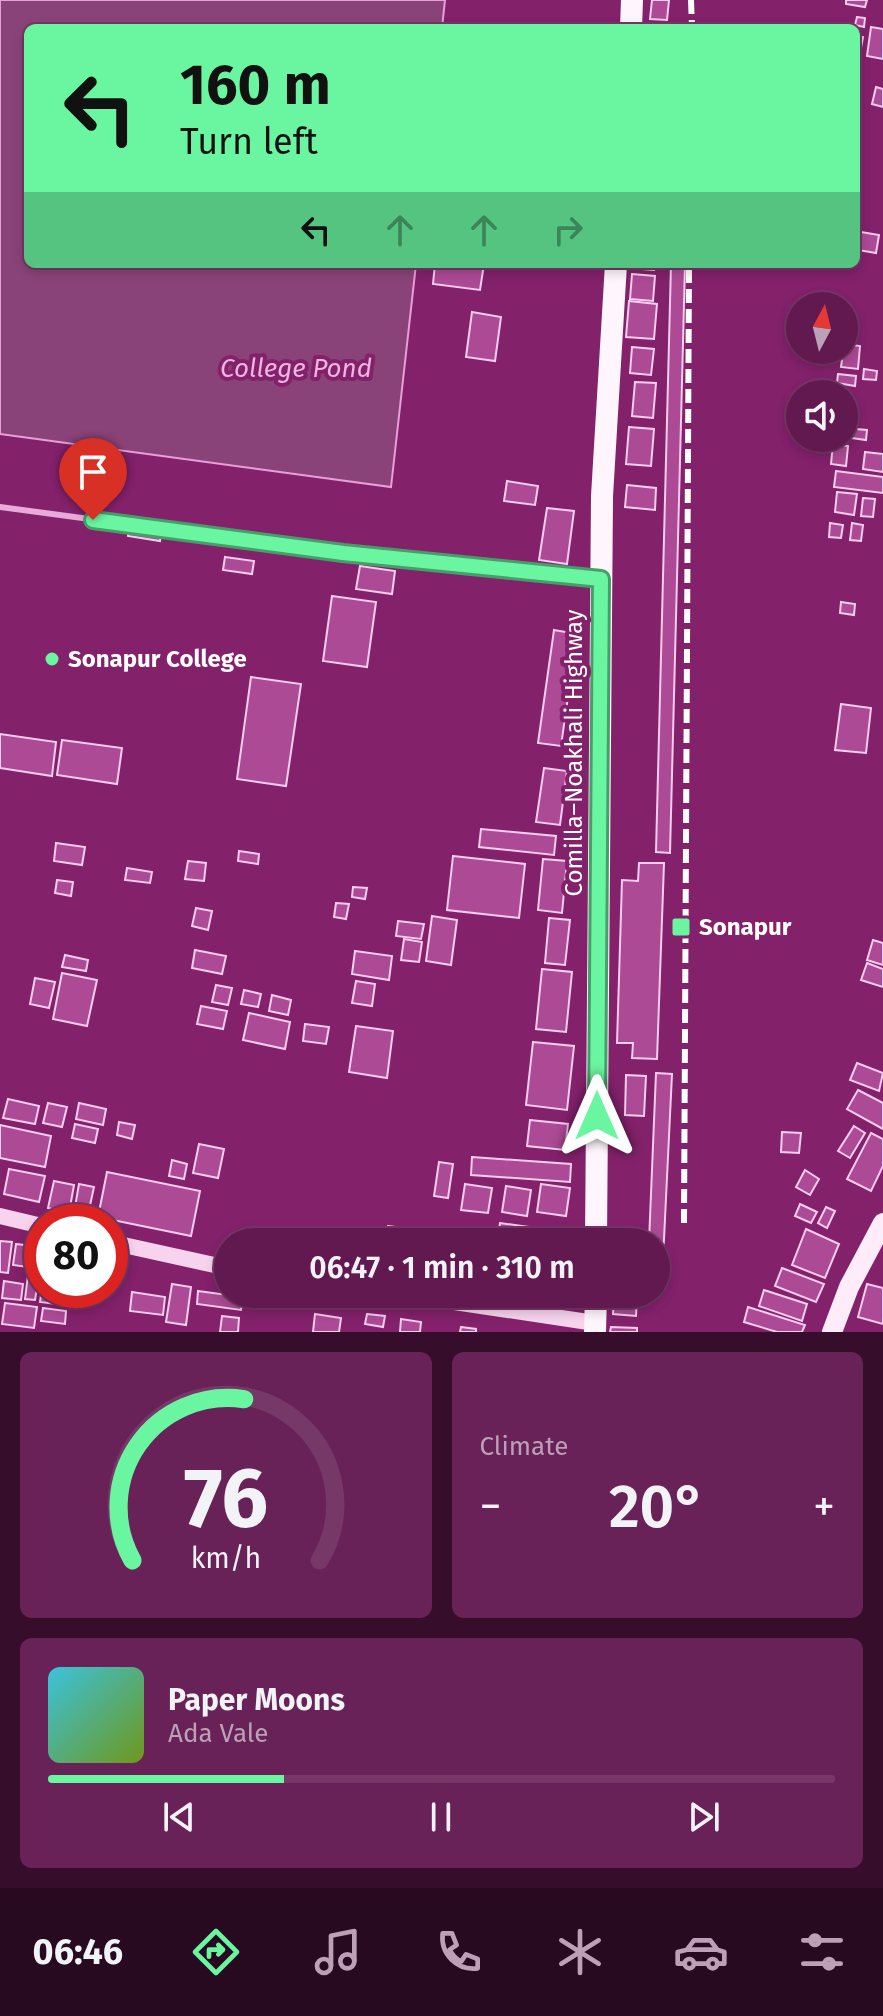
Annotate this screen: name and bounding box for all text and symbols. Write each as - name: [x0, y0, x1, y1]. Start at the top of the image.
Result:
- text: 160 m: [180, 52, 331, 119]
- icon: left: [48, 56, 152, 160]
- text: Turn left: [180, 120, 318, 164]
- icon: left: [294, 208, 338, 252]
- icon: ahead: [378, 208, 422, 252]
- icon: ahead: [462, 208, 506, 252]
- icon: right: [546, 208, 590, 252]
- north arrow: [786, 292, 858, 364]
- map controls: [786, 292, 858, 452]
- water label: College Pond: [220, 353, 372, 384]
- button: sound: [786, 380, 858, 452]
- pin: [59, 438, 127, 520]
- icon: arrive: [71, 450, 115, 494]
- street label: Comilla–Noakhali Highway: [560, 609, 588, 897]
- place label: Sonapur College: [68, 645, 247, 673]
- marker: Sonapur College: [43, 650, 61, 668]
- place label: Sonapur: [699, 913, 792, 941]
- marker: Sonapur: [670, 916, 692, 938]
- position arrow: [555, 1074, 639, 1158]
- speed limit sign: 80: [24, 1204, 128, 1308]
- text: 06:47 · 1 min · 310 m: [309, 1250, 575, 1286]
- text: Climate: [480, 1431, 568, 1462]
- text: 76: [184, 1449, 268, 1549]
- text: 20°: [609, 1471, 706, 1543]
- text: −: [480, 1480, 502, 1533]
- text: +: [813, 1480, 835, 1533]
- text: km/h: [190, 1541, 261, 1576]
- text: Paper Moons: [168, 1682, 345, 1718]
- text: Ada Vale: [168, 1718, 268, 1749]
- icon: previous: [157, 1795, 201, 1839]
- icon: pause: [419, 1795, 463, 1839]
- icon: next: [682, 1795, 726, 1839]
- icon: directions: [188, 1924, 244, 1980]
- icon: music: [310, 1924, 366, 1980]
- icon: phone: [431, 1924, 487, 1980]
- icon: climate: [552, 1924, 608, 1980]
- icon: car: [673, 1924, 729, 1980]
- icon: filters: [794, 1924, 850, 1980]
- text: 06:46: [33, 1930, 123, 1974]

